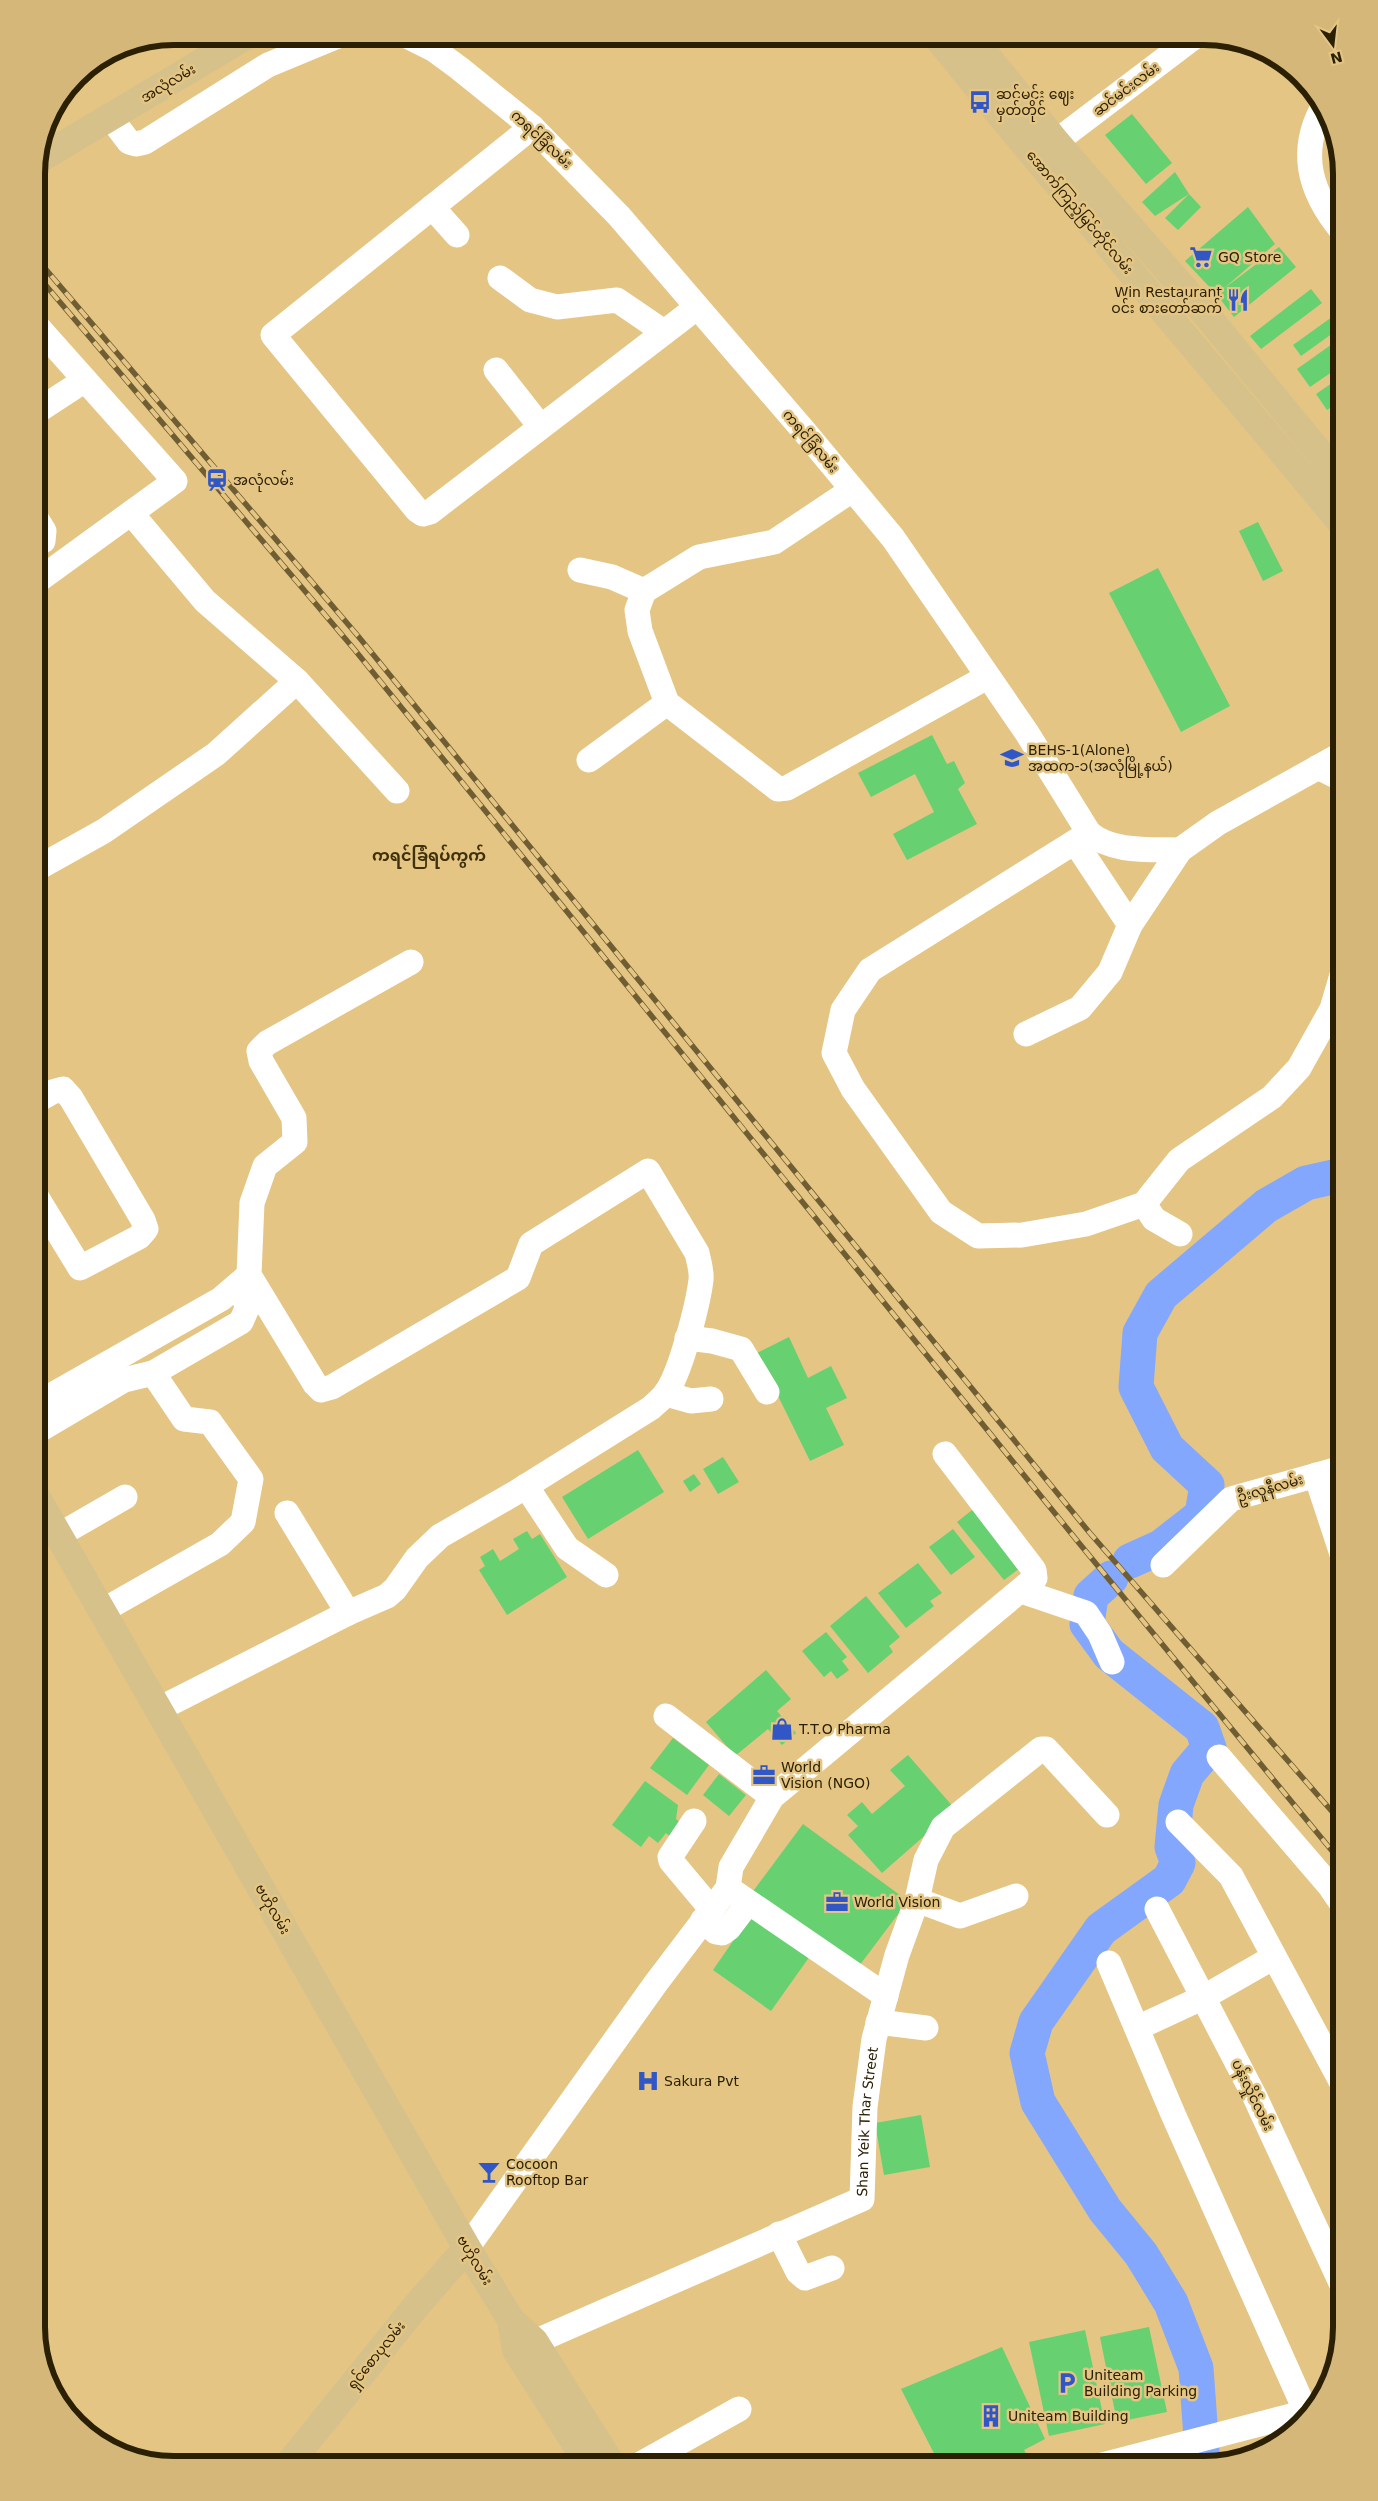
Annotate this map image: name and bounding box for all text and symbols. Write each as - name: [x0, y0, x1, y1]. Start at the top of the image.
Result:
- north arrow: [1308, 20, 1358, 70]
- text: N: [1329, 48, 1344, 67]
- street label: ဆင်မင်းလမ်း: [1089, 57, 1162, 119]
- street label: အလုံလမ်း: [137, 59, 200, 109]
- place label: ဆင်မင်း ဈေး မှတ်တိုင်: [996, 84, 1074, 122]
- bus stop icon: ဆင်မင်း ဈေး မှတ်တိုင်: [967, 89, 993, 115]
- street label: ကရင်ခြံလမ်း: [506, 105, 577, 174]
- street label: အောက်ကြည့်မြင်တိုင်လမ်း: [1020, 145, 1138, 280]
- supermarket icon: GQ Store: [1188, 244, 1214, 270]
- place label: GQ Store: [1218, 249, 1281, 265]
- place label: Win Restaurant ဝင်း စားတော်ဆက်: [1111, 284, 1222, 316]
- restaurant icon: Win Restaurant ဝင်း စားတော်ဆက်: [1225, 287, 1251, 313]
- street label: ကရင်ခြံလမ်း: [777, 405, 843, 478]
- station icon: အလုံလမ်း: [204, 467, 230, 493]
- place label: အလုံလမ်း: [233, 470, 294, 492]
- place label: BEHS-1(Alone) အထက-၁(အလုံမြို့နယ်): [1028, 742, 1173, 778]
- school or university icon: BEHS-1(Alone) အထက-၁(အလုံမြို့နယ်): [999, 745, 1025, 771]
- district label: ကရင်ခြံရပ်ကွက်: [372, 844, 486, 869]
- street label: ဦးလူနီလမ်း: [1235, 1469, 1306, 1509]
- shop icon: T.T.O Pharma: [769, 1716, 795, 1742]
- place label: T.T.O Pharma: [798, 1721, 891, 1737]
- place label: World Vision (NGO): [781, 1759, 871, 1791]
- office icon: World Vision (NGO): [751, 1762, 777, 1788]
- street label: ဗဟိုလမ်း: [249, 1880, 295, 1939]
- office icon: World Vision: [824, 1889, 850, 1915]
- place label: World Vision: [854, 1894, 940, 1910]
- street label: Shan Yeik Thar Street: [854, 2045, 881, 2197]
- street label: ပန်းလှိုင်လမ်း: [1225, 2056, 1279, 2135]
- hospital icon: Sakura Pvt: [635, 2068, 661, 2094]
- place label: Sakura Pvt: [664, 2073, 740, 2089]
- place label: Cocoon Rooftop Bar: [506, 2156, 588, 2188]
- bar icon: Cocoon Rooftop Bar: [476, 2159, 502, 2185]
- street label: ဗဟိုလမ်း: [450, 2231, 498, 2290]
- street label: ရှင်စောပုလမ်း: [342, 2317, 411, 2395]
- place label: Uniteam Building Parking: [1084, 2367, 1197, 2399]
- parking icon: Uniteam Building Parking: [1054, 2370, 1080, 2396]
- building icon: Uniteam Building: [978, 2403, 1004, 2429]
- place label: Uniteam Building: [1008, 2408, 1129, 2424]

